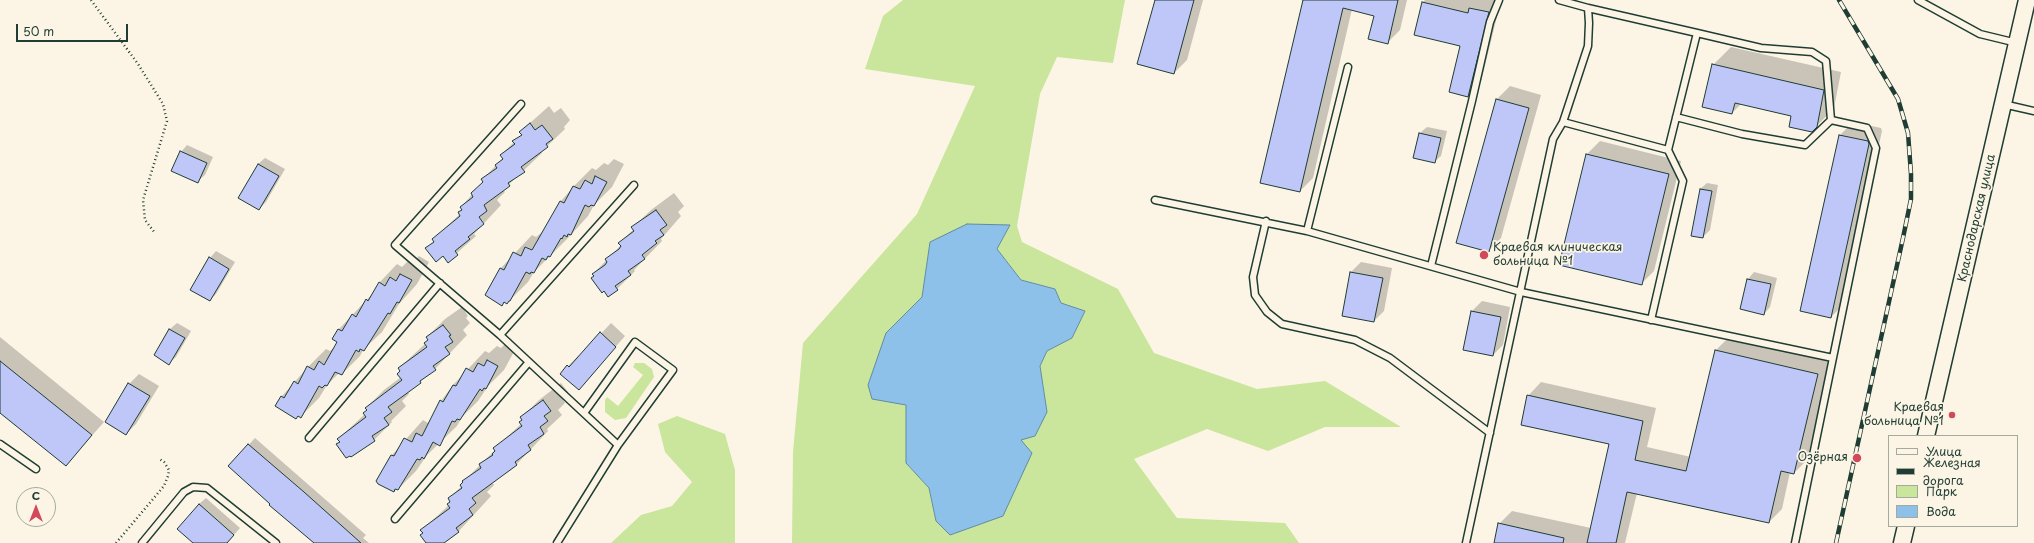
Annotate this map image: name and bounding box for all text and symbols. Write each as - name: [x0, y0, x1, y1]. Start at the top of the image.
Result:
- scale bar: [18, 16, 130, 42]
- text: 50 m: [23, 22, 54, 40]
- street label: Краснодарская улица: [1955, 153, 1999, 283]
- place label: Краевая клиническая больница №1: [1493, 241, 1622, 269]
- marker: Краевая клиническая больница №1: [1478, 249, 1490, 261]
- place label: Краевая больница №1: [1864, 401, 1944, 429]
- marker: Краевая больница №1: [1947, 410, 1957, 420]
- legend: [1888, 435, 2018, 527]
- text: Улица: [1926, 442, 1962, 460]
- place label: Озёрная: [1798, 451, 1848, 465]
- marker: Озёрная: [1851, 452, 1863, 464]
- text: Железная дорога: [1923, 453, 1981, 489]
- text: Парк: [1926, 482, 1957, 500]
- north arrow: [16, 487, 56, 527]
- text: С: [32, 487, 40, 504]
- text: Вода: [1926, 502, 1956, 520]

